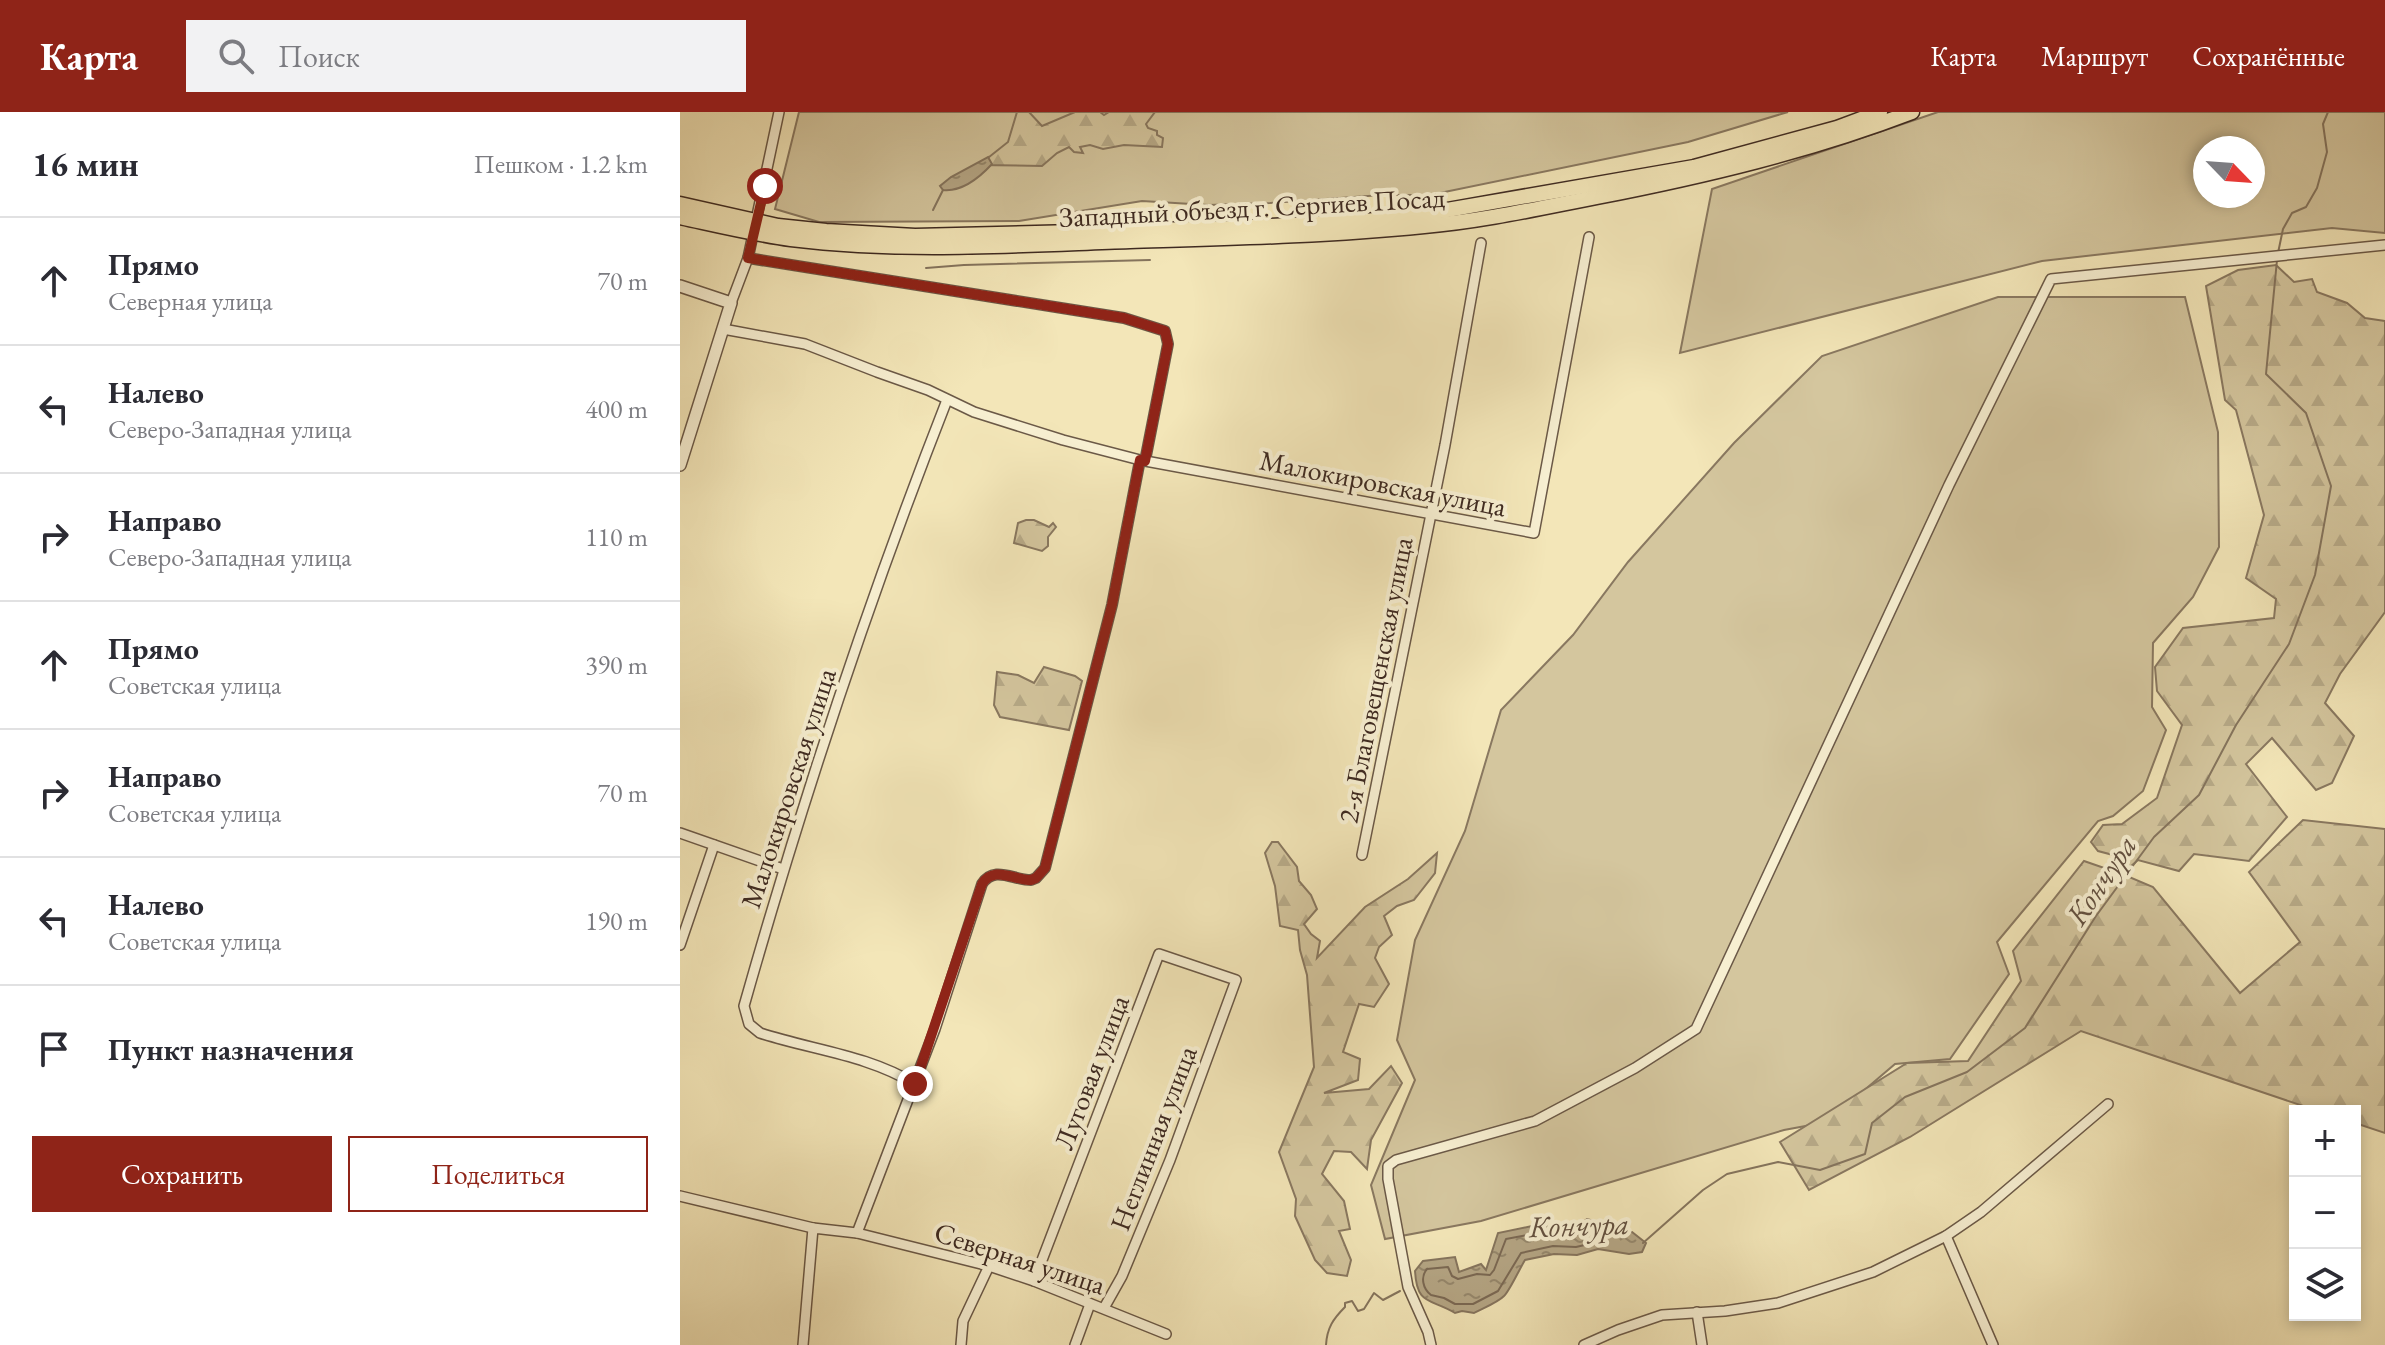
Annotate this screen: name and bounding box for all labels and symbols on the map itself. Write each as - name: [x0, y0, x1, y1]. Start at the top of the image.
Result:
- north arrow: [2193, 136, 2265, 208]
- route start: [747, 168, 783, 204]
- street label: Западный объезд г. Сергиев Посад: [1058, 179, 1446, 235]
- street label: Малокировская улица: [1257, 441, 1510, 525]
- street label: 2-я Благовещенская улица: [1330, 533, 1421, 826]
- street label: Малокировская улица: [732, 663, 844, 913]
- water label: Кончура: [2056, 827, 2145, 933]
- street label: Луговая улица: [1045, 989, 1137, 1154]
- street label: Неглинная улица: [1101, 1040, 1205, 1236]
- route end: [897, 1066, 933, 1102]
- water label: Кончура: [1527, 1204, 1630, 1246]
- street label: Северная улица: [930, 1213, 1111, 1303]

